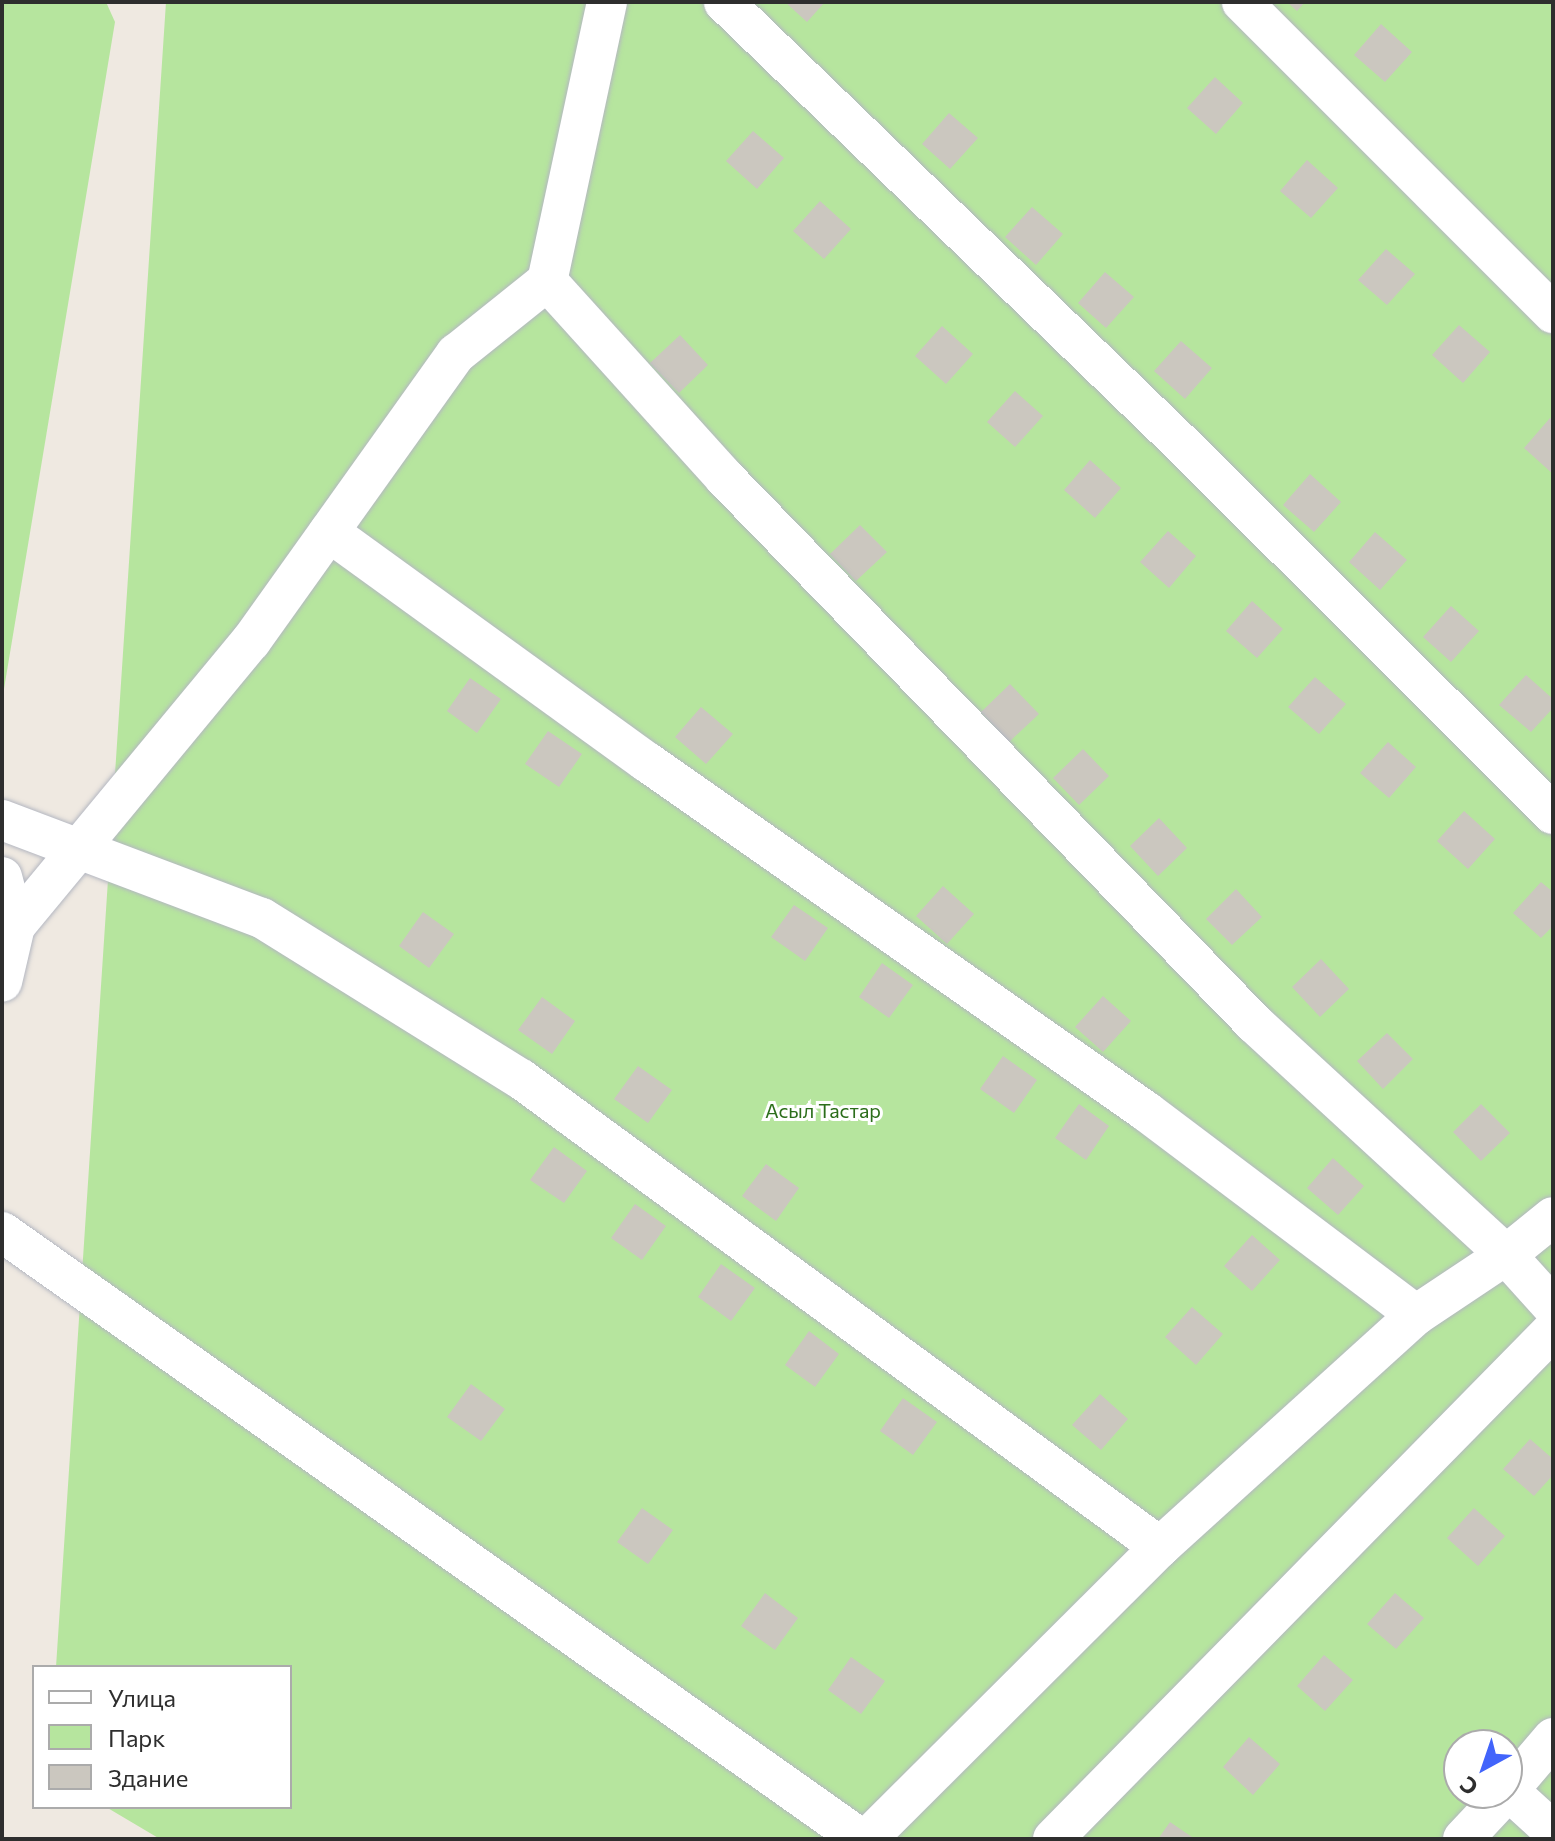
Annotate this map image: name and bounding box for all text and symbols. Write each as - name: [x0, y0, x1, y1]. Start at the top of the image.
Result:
- park label: Асыл Тастар: [765, 1098, 881, 1122]
- legend: [32, 1665, 292, 1809]
- text: Улица: [108, 1683, 176, 1712]
- text: Парк: [108, 1723, 165, 1752]
- north arrow: [1443, 1729, 1523, 1809]
- text: Здание: [108, 1763, 188, 1792]
- text: С: [1454, 1771, 1483, 1801]

